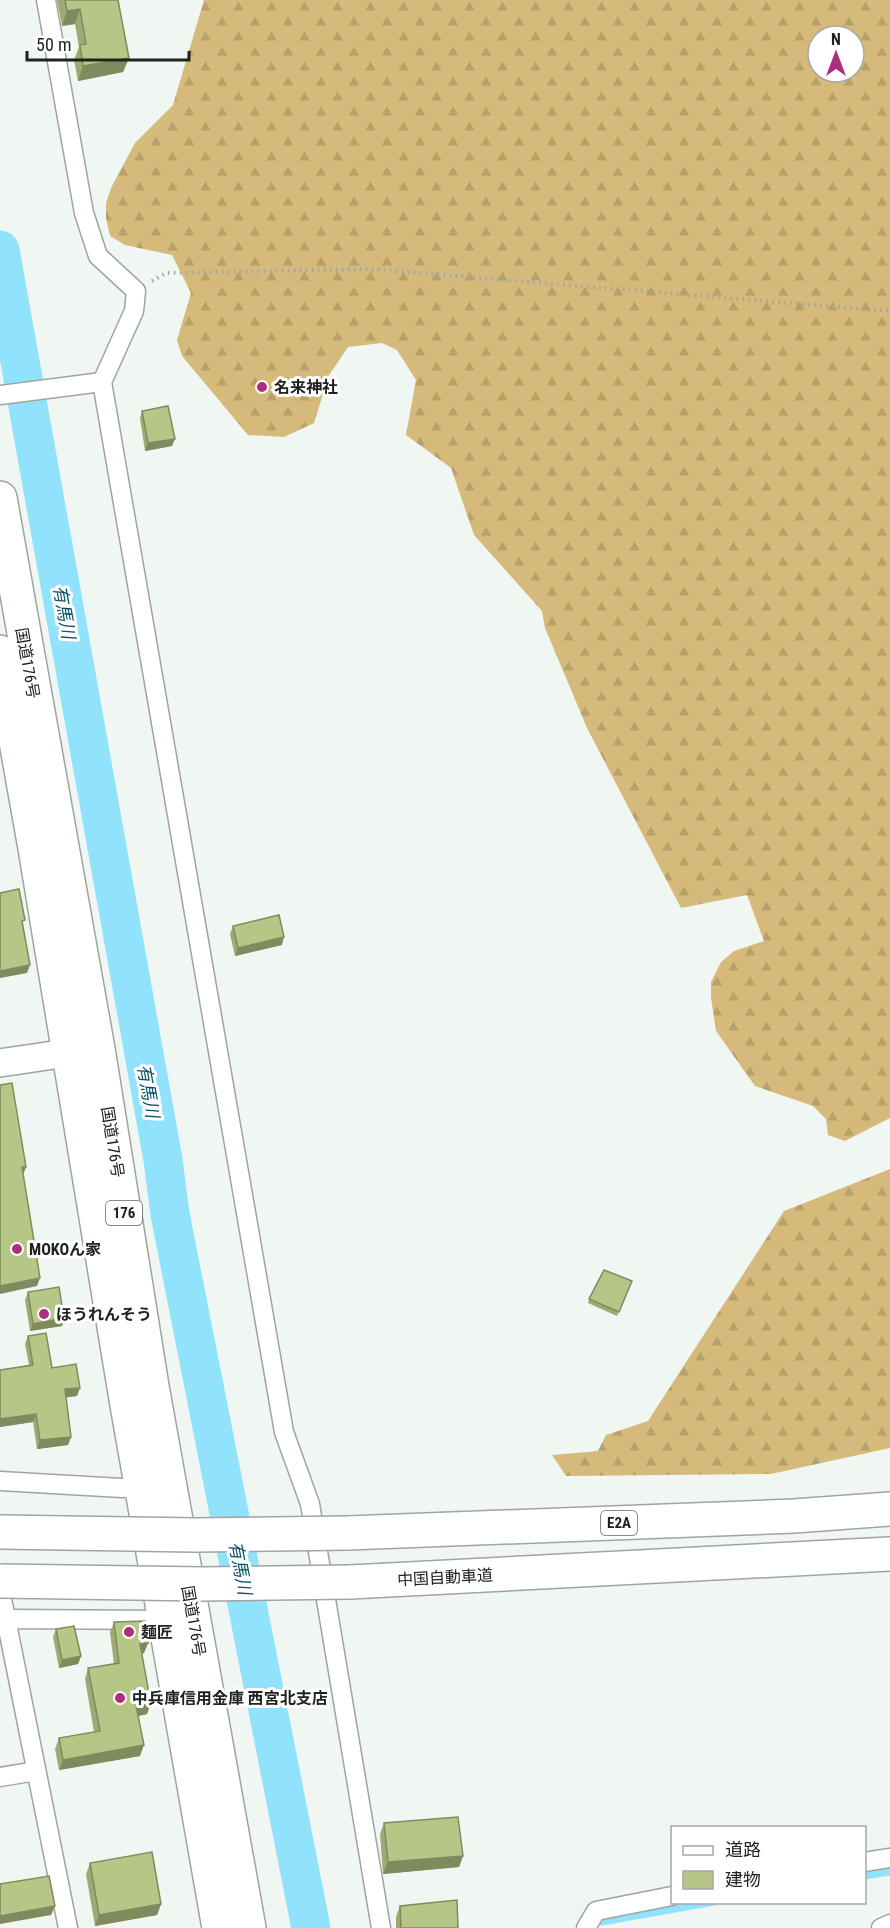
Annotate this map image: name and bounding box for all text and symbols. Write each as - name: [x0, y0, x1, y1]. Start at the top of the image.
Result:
- scale bar: [27, 24, 189, 62]
- north arrow: [806, 24, 866, 84]
- text: N: [831, 30, 841, 49]
- text: 50 m: [36, 34, 71, 55]
- place label: 名来神社: [274, 378, 338, 397]
- marker: 名来神社: [255, 380, 269, 394]
- water label: 有馬川: [49, 584, 80, 642]
- street label: 国道176号: [12, 626, 43, 700]
- water label: 有馬川: [133, 1063, 164, 1121]
- street label: 国道176号: [98, 1105, 127, 1179]
- road number: 176: [106, 1201, 142, 1225]
- place label: MOKOん家: [29, 1240, 101, 1259]
- marker: MOKOん家: [10, 1242, 24, 1256]
- place label: ほうれんそう: [56, 1305, 152, 1324]
- marker: ほうれんそう: [37, 1307, 51, 1321]
- road number: E2A: [601, 1511, 637, 1535]
- water label: 有馬川: [225, 1539, 256, 1598]
- street label: 中国自動車道: [397, 1565, 493, 1589]
- street label: 国道176号: [178, 1584, 209, 1658]
- place label: 麺匠: [141, 1623, 173, 1642]
- marker: 麺匠: [122, 1625, 136, 1639]
- place label: 中兵庫信用金庫 西宮北支店: [132, 1689, 328, 1708]
- marker: 中兵庫信用金庫 西宮北支店: [113, 1691, 127, 1705]
- legend: [671, 1826, 866, 1904]
- text: 道路: [725, 1839, 761, 1860]
- text: 建物: [725, 1869, 761, 1890]

